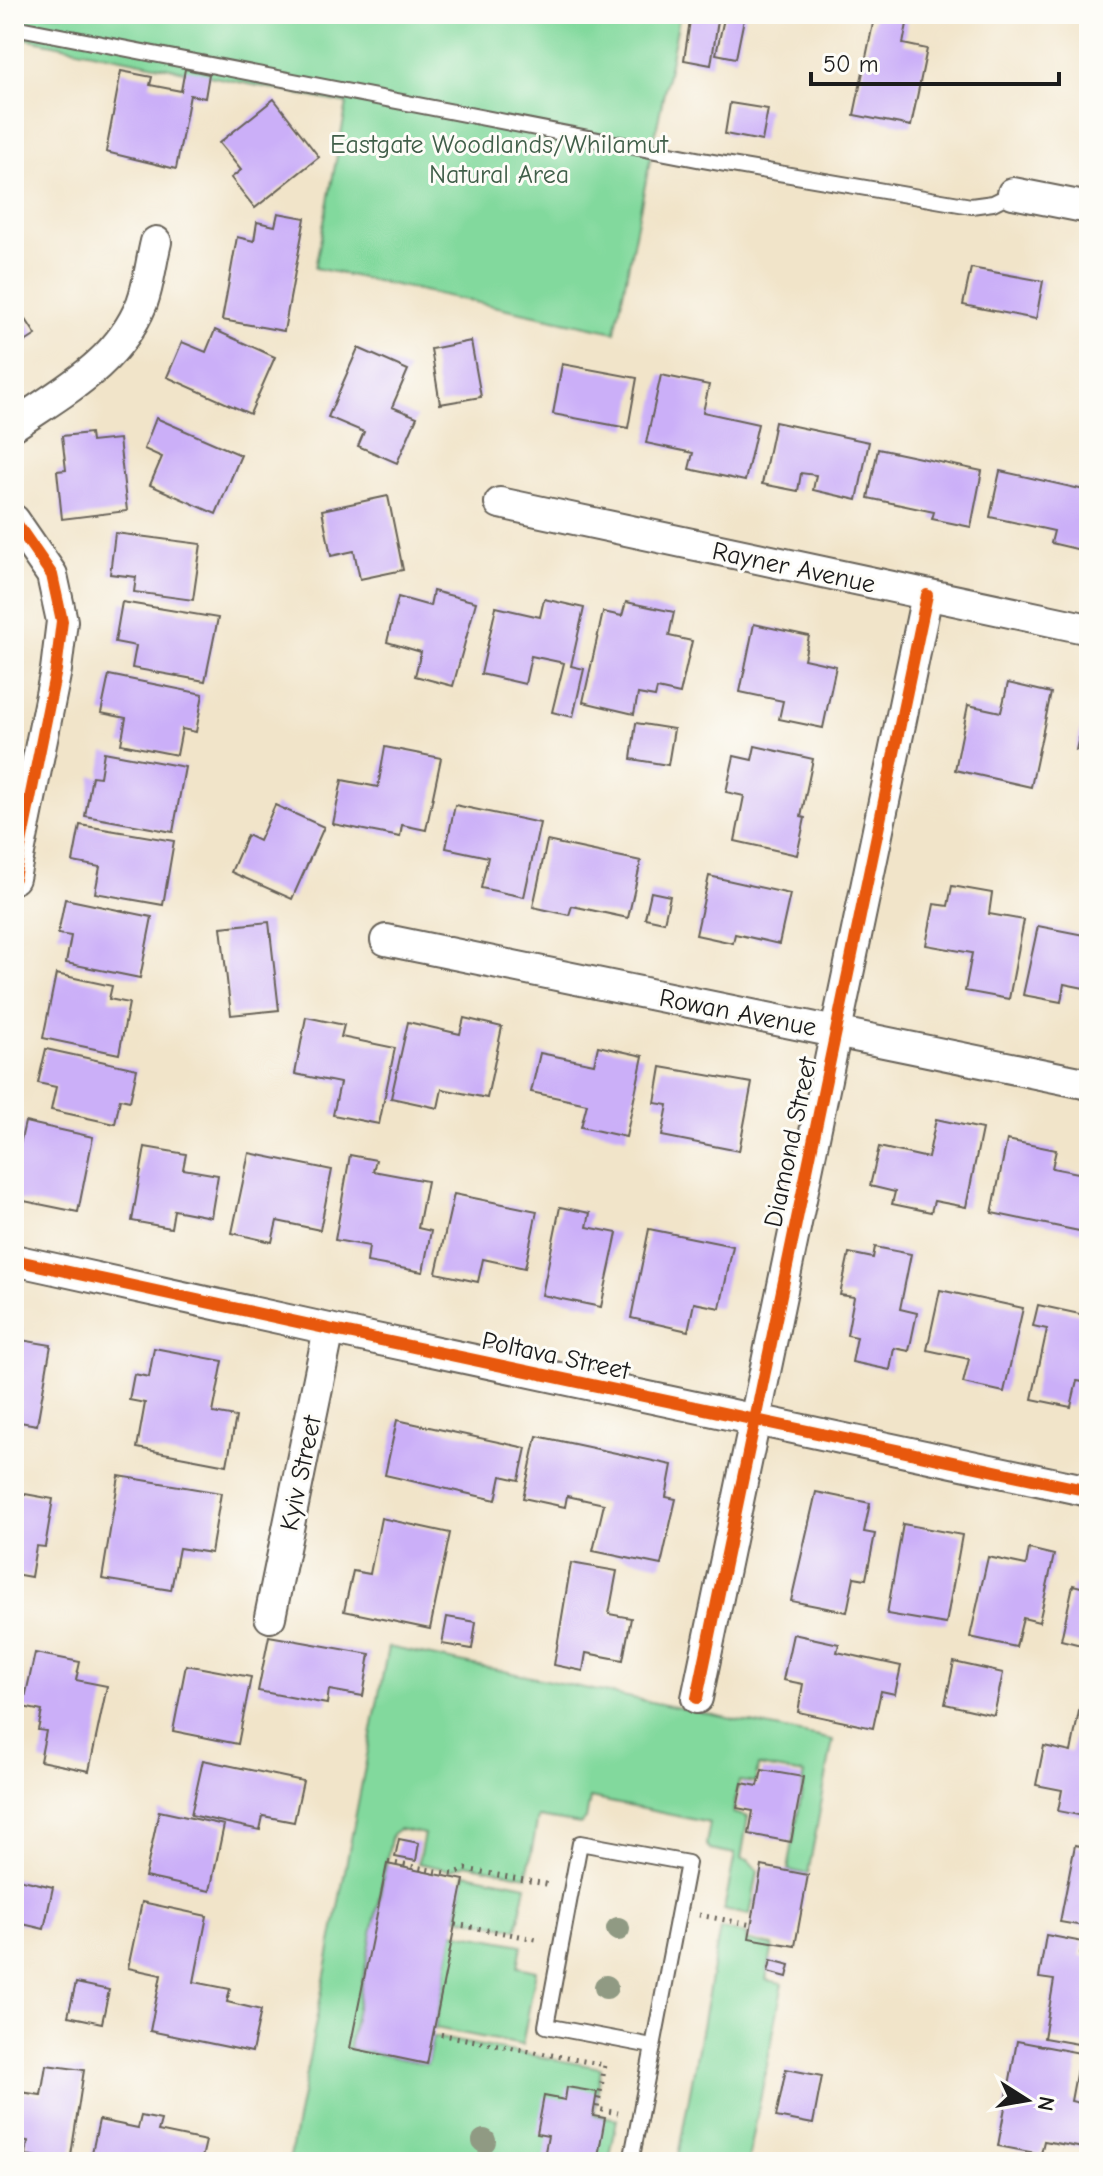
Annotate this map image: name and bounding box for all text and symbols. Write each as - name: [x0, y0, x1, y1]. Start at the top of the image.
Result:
- scale bar: [811, 36, 1059, 86]
- text: 50 m: [823, 50, 879, 78]
- park label: Eastgate Woodlands/Whilamut Natural Area: [330, 130, 670, 190]
- street label: Rayner Avenue: [710, 536, 878, 600]
- street label: Rowan Avenue: [657, 983, 819, 1043]
- street label: Diamond Street: [758, 1053, 824, 1230]
- street label: Poltava Street: [479, 1326, 634, 1387]
- street label: Kyiv Street: [274, 1411, 328, 1533]
- north arrow: [987, 2060, 1067, 2140]
- text: N: [1032, 2094, 1060, 2113]

